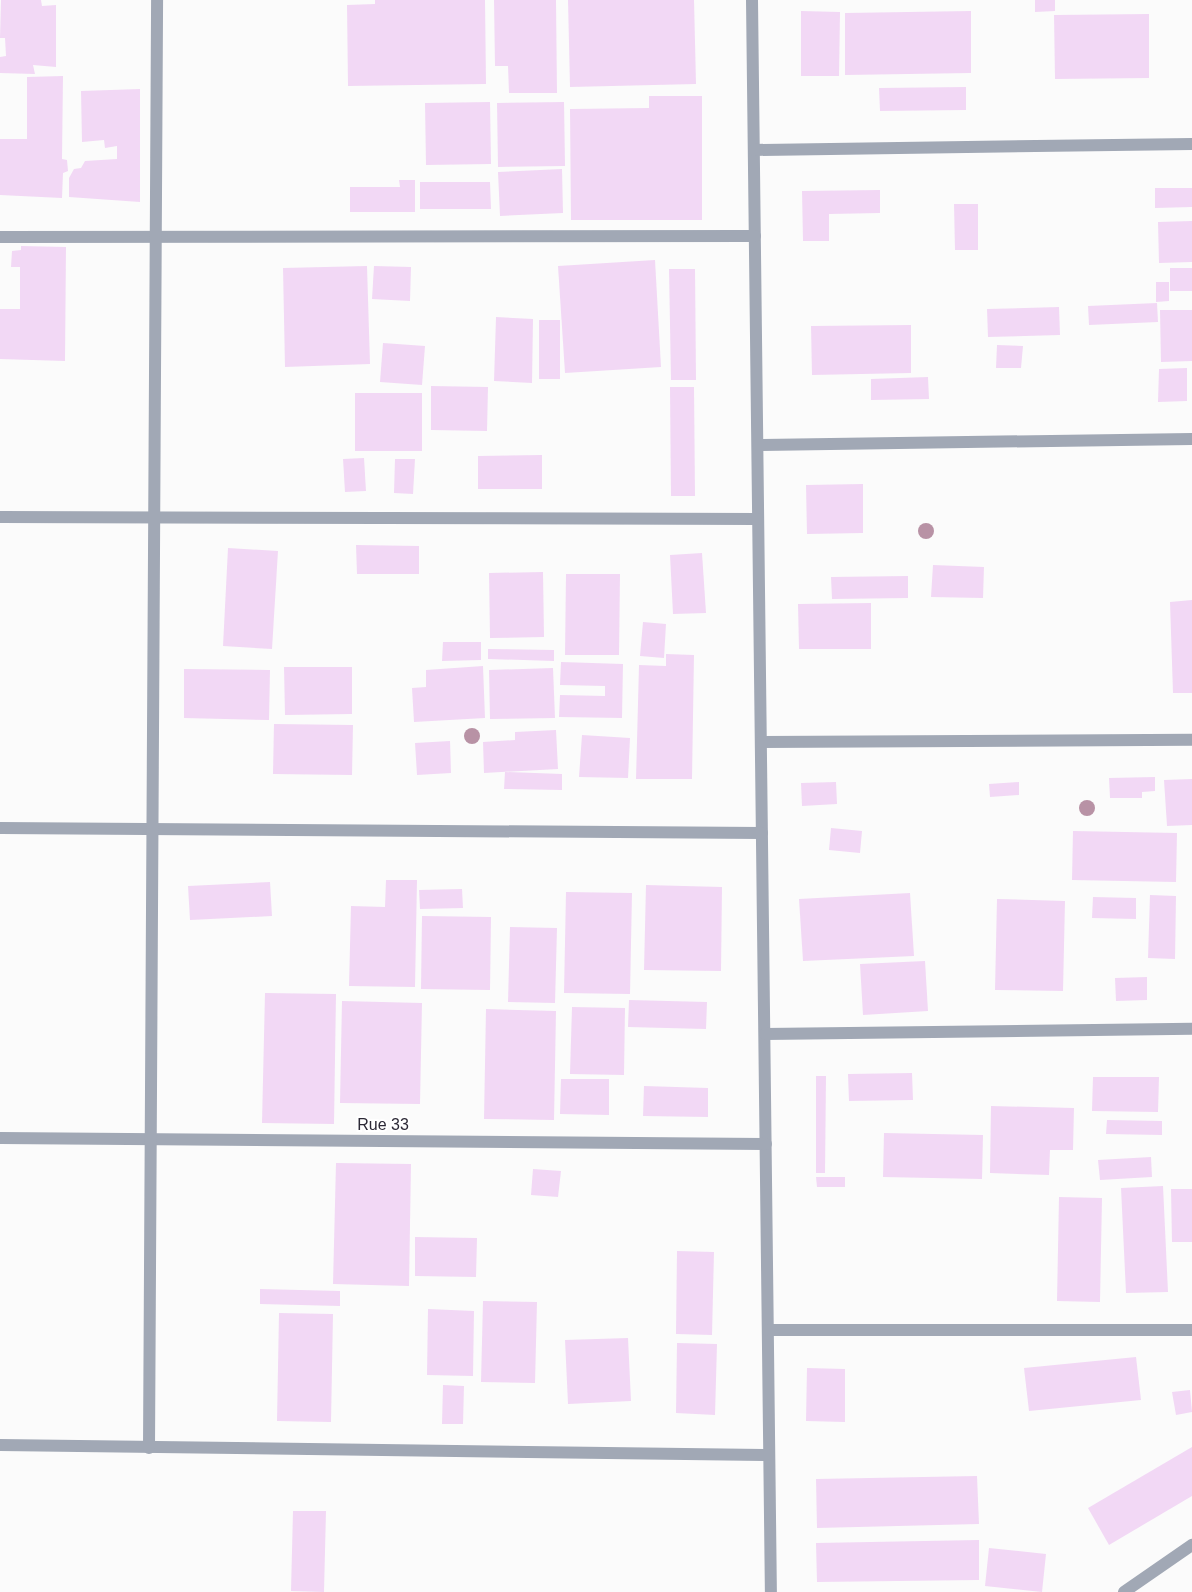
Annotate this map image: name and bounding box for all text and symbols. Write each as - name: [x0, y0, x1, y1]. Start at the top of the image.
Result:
- street label: Rue 33: [357, 1115, 409, 1135]

